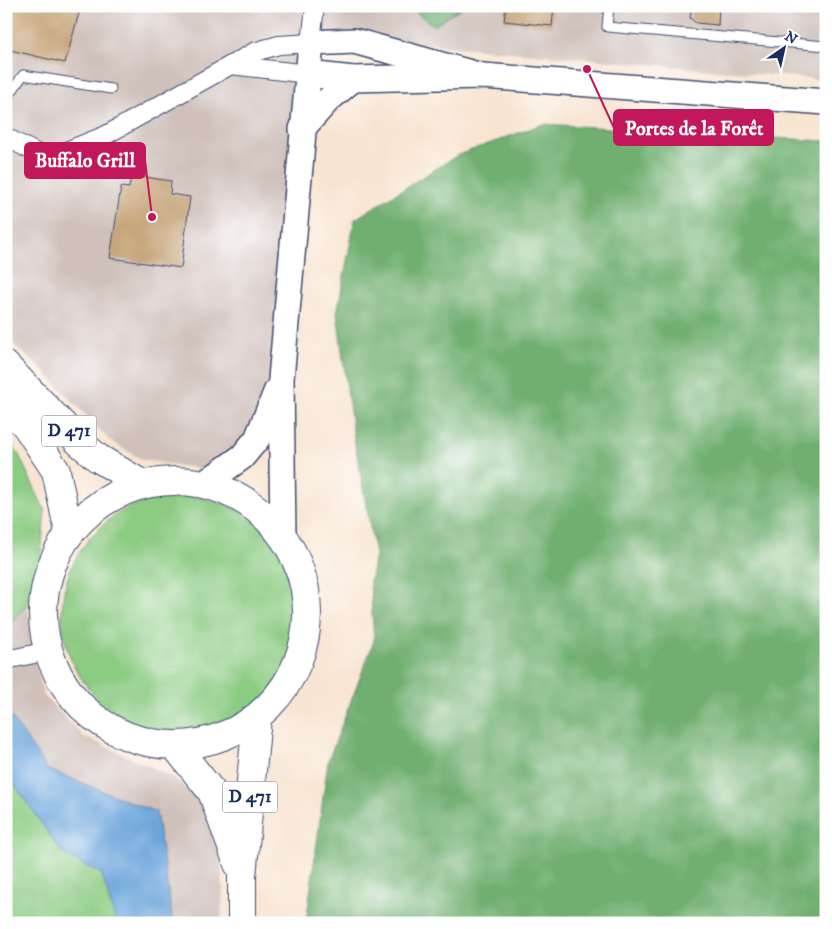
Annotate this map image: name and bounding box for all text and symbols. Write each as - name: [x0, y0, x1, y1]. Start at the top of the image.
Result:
- north arrow: [760, 22, 810, 72]
- text: N: [781, 27, 801, 49]
- callout: Portes de la Forêt: [614, 110, 773, 145]
- text: Portes de la Forêt: [625, 117, 764, 142]
- callout: Buffalo Grill: [25, 143, 145, 178]
- text: Buffalo Grill: [35, 149, 136, 174]
- road number: D 471: [42, 416, 96, 446]
- road number: D 471: [222, 782, 278, 812]

